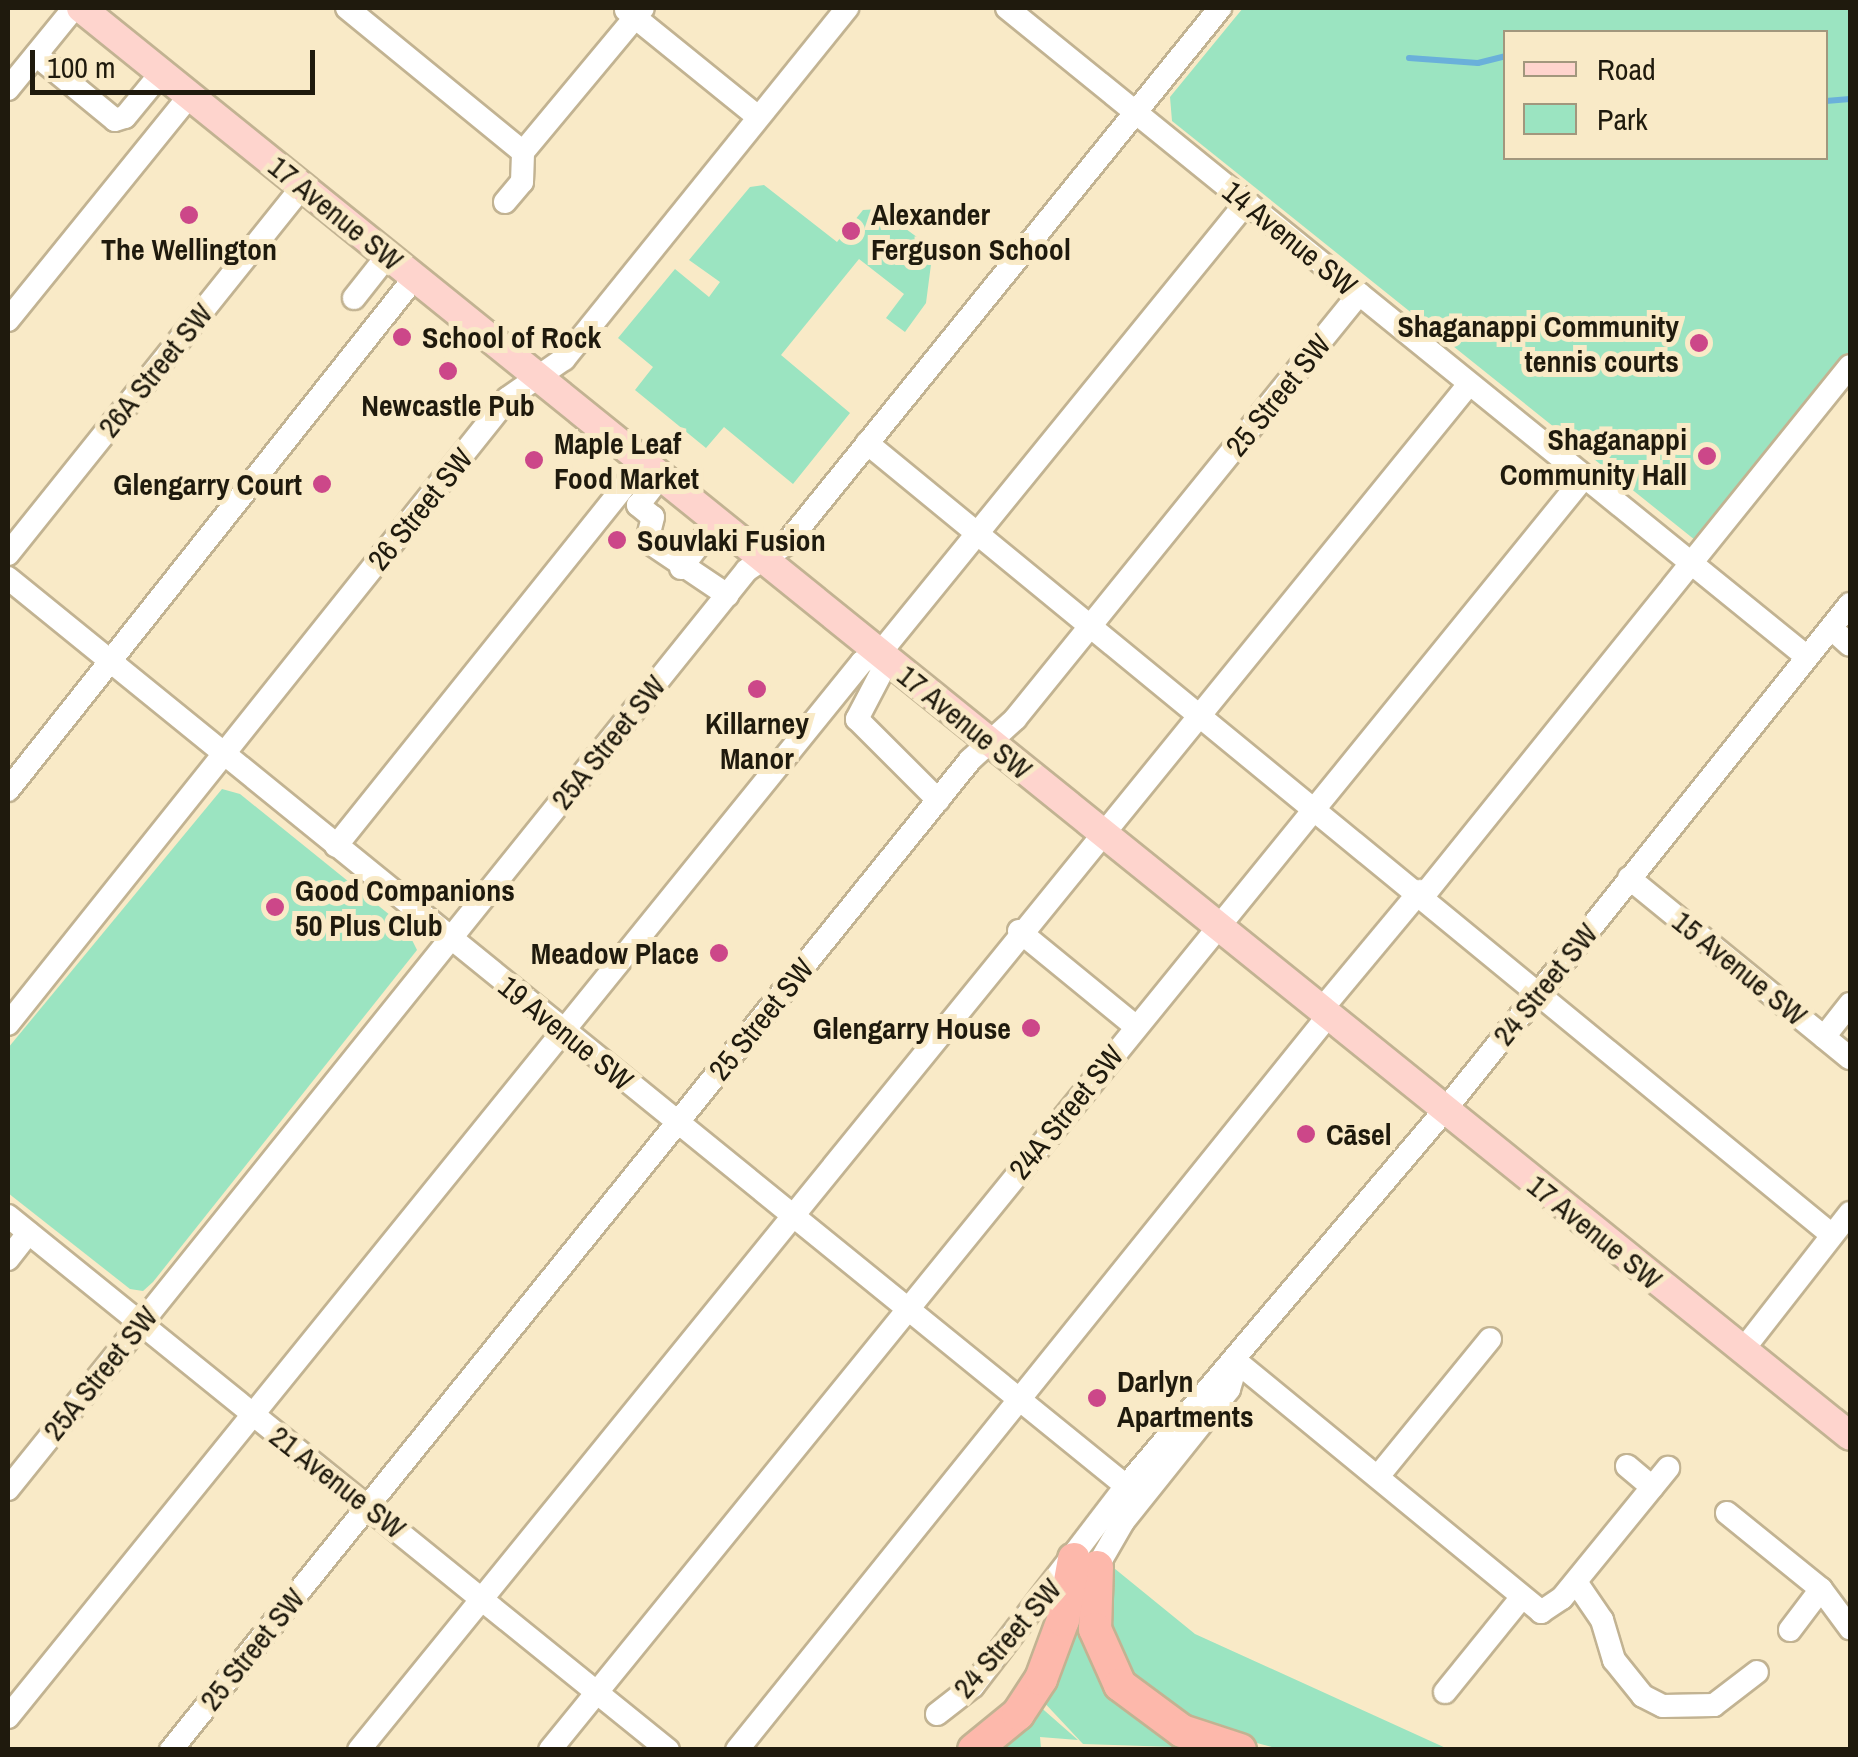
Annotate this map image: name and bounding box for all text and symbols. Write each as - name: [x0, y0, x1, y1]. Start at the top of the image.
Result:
- scale bar: [35, 30, 320, 92]
- legend: [1503, 30, 1828, 160]
- text: 100 m: [47, 47, 115, 87]
- text: Road: [1597, 49, 1656, 89]
- text: Park: [1597, 99, 1648, 139]
- street label: 17 Avenue SW: [261, 148, 411, 278]
- street label: 14 Avenue SW: [1215, 173, 1365, 303]
- place label: Alexander Ferguson School: [871, 196, 1071, 266]
- marker: The Wellington: [178, 204, 200, 226]
- marker: Alexander Ferguson School: [840, 220, 862, 242]
- place label: The Wellington: [101, 231, 277, 267]
- street label: 26A Street SW: [90, 295, 220, 445]
- place label: Shaganappi Community tennis courts: [1397, 308, 1679, 378]
- place label: School of Rock: [422, 319, 601, 355]
- marker: School of Rock: [391, 326, 413, 348]
- street label: 25 Street SW: [1218, 327, 1338, 463]
- marker: Shaganappi Community tennis courts: [1688, 332, 1710, 354]
- marker: Newcastle Pub: [437, 360, 459, 382]
- place label: Newcastle Pub: [361, 387, 535, 423]
- place label: Shaganappi Community Hall: [1500, 421, 1687, 492]
- place label: Maple Leaf Food Market: [554, 425, 699, 496]
- street label: 26 Street SW: [360, 441, 480, 577]
- marker: Shaganappi Community Hall: [1696, 445, 1718, 467]
- marker: Maple Leaf Food Market: [523, 449, 545, 471]
- place label: Glengarry Court: [113, 466, 302, 502]
- marker: Glengarry Court: [311, 473, 333, 495]
- place label: Souvlaki Fusion: [637, 522, 826, 558]
- marker: Souvlaki Fusion: [606, 529, 628, 551]
- street label: 17 Avenue SW: [890, 657, 1040, 787]
- street label: 25A Street SW: [543, 667, 673, 817]
- marker: Killarney Manor: [746, 678, 768, 700]
- place label: Killarney Manor: [705, 705, 809, 776]
- place label: Good Companions 50 Plus Club: [295, 872, 515, 942]
- marker: Good Companions 50 Plus Club: [264, 896, 286, 918]
- street label: 15 Avenue SW: [1665, 903, 1815, 1033]
- street label: 24 Street SW: [1485, 916, 1605, 1052]
- place label: Meadow Place: [531, 935, 699, 971]
- marker: Meadow Place: [708, 942, 730, 964]
- street label: 25 Street SW: [701, 951, 821, 1087]
- street label: 19 Avenue SW: [491, 968, 641, 1098]
- place label: Glengarry House: [813, 1010, 1011, 1046]
- marker: Glengarry House: [1020, 1017, 1042, 1039]
- street label: 24A Street SW: [1001, 1037, 1131, 1187]
- place label: Cāsel: [1326, 1116, 1392, 1152]
- marker: Cāsel: [1295, 1123, 1317, 1145]
- street label: 17 Avenue SW: [1520, 1167, 1670, 1297]
- street label: 25A Street SW: [35, 1298, 165, 1448]
- place label: Darlyn Apartments: [1117, 1363, 1254, 1434]
- marker: Darlyn Apartments: [1086, 1387, 1108, 1409]
- street label: 21 Avenue SW: [262, 1417, 414, 1547]
- street label: 24 Street SW: [945, 1571, 1069, 1705]
- street label: 25 Street SW: [192, 1581, 312, 1717]

